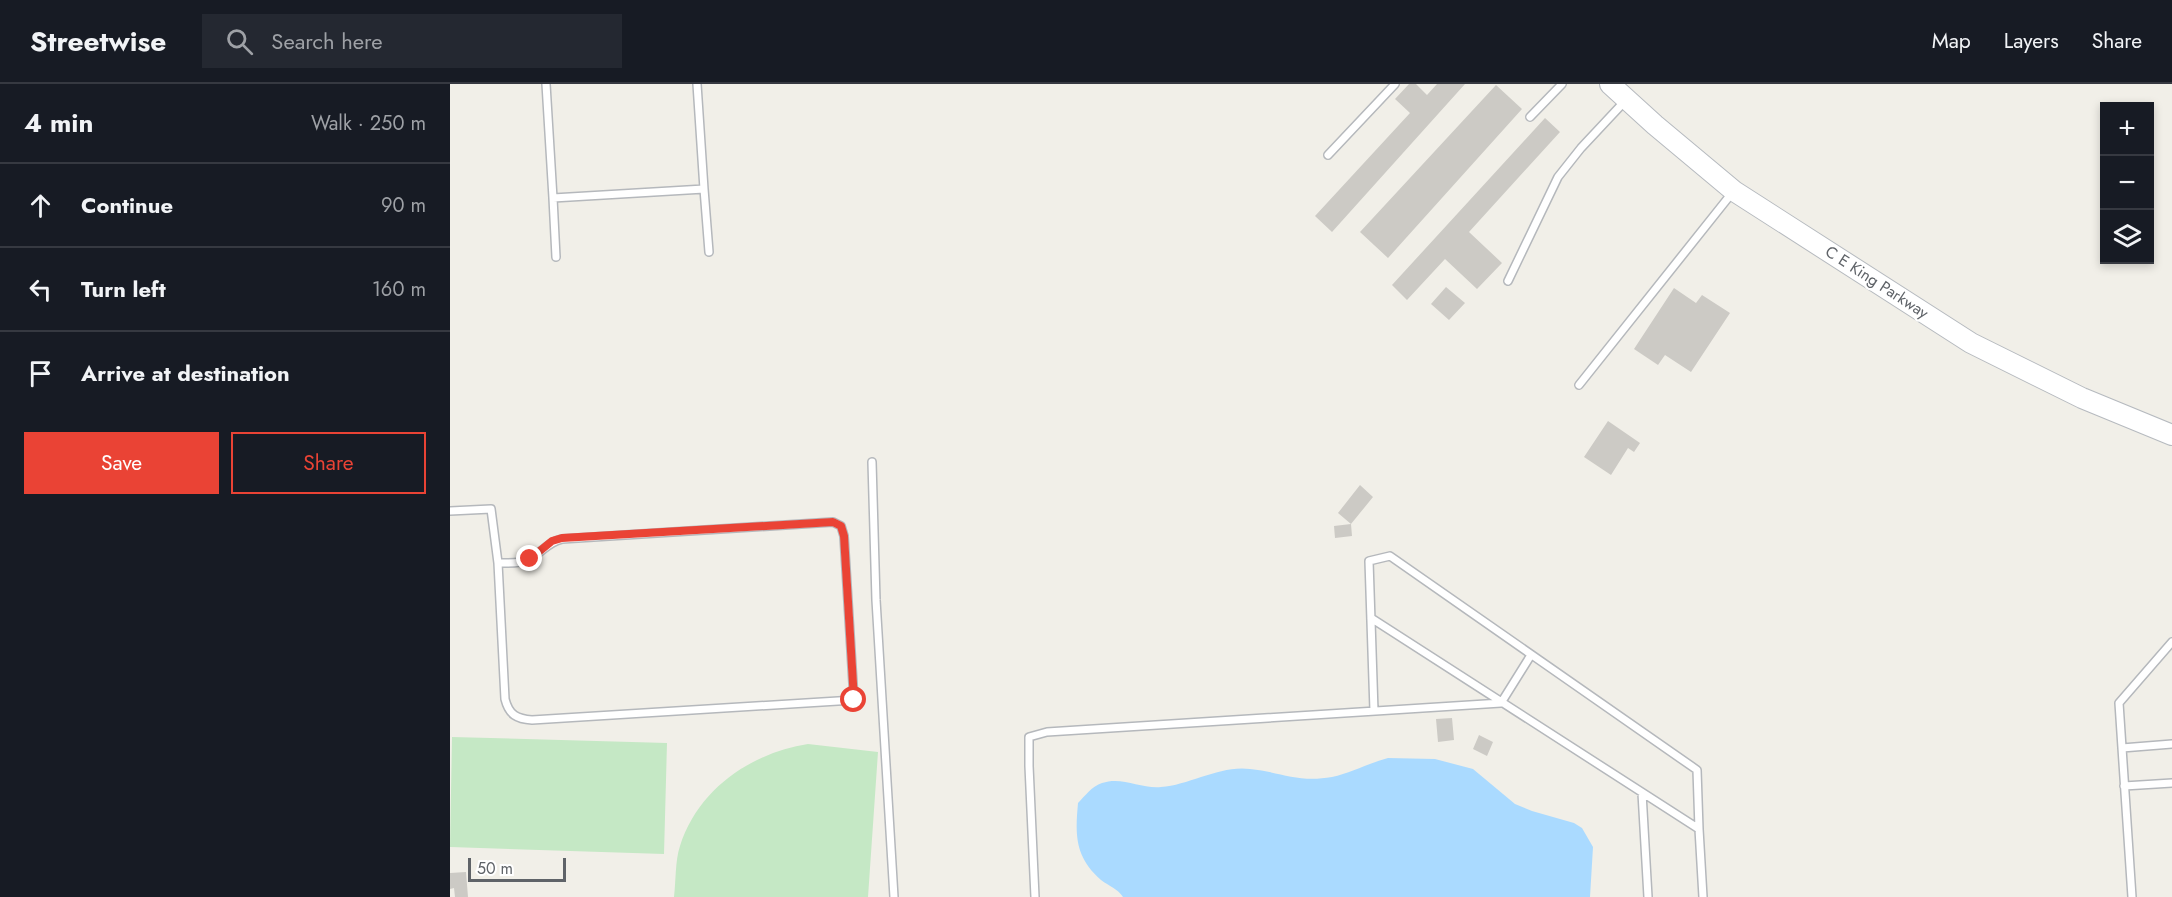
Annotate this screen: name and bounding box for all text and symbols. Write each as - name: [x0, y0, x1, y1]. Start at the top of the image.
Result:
- search box: [202, 14, 622, 68]
- text: Streetwise: [30, 21, 166, 62]
- icon: search: [223, 25, 256, 58]
- text: Search here: [271, 25, 383, 57]
- text: Map: [1932, 26, 1971, 56]
- text: Layers: [2004, 26, 2059, 56]
- text: Share: [2092, 26, 2142, 56]
- map controls: [2100, 102, 2154, 264]
- button: +: [2100, 102, 2154, 156]
- text: 4 min: [24, 104, 93, 142]
- text: Walk · 250 m: [311, 109, 426, 138]
- button: −: [2100, 156, 2154, 210]
- icon: ahead: [24, 189, 57, 222]
- text: Continue: [81, 189, 173, 221]
- text: 90 m: [381, 191, 426, 220]
- button: layers: [2100, 210, 2154, 264]
- street label: C E King Parkway: [1821, 240, 1934, 325]
- icon: left: [24, 273, 57, 306]
- text: Turn left: [81, 273, 166, 305]
- text: 160 m: [372, 275, 426, 304]
- icon: arrive: [24, 357, 57, 390]
- text: Arrive at destination: [81, 357, 290, 389]
- button: Save: [24, 432, 219, 494]
- button: Share: [231, 432, 426, 494]
- route end: [516, 545, 542, 571]
- route start: [840, 686, 866, 712]
- scale bar: [468, 855, 566, 882]
- text: 50 m: [477, 857, 513, 880]

